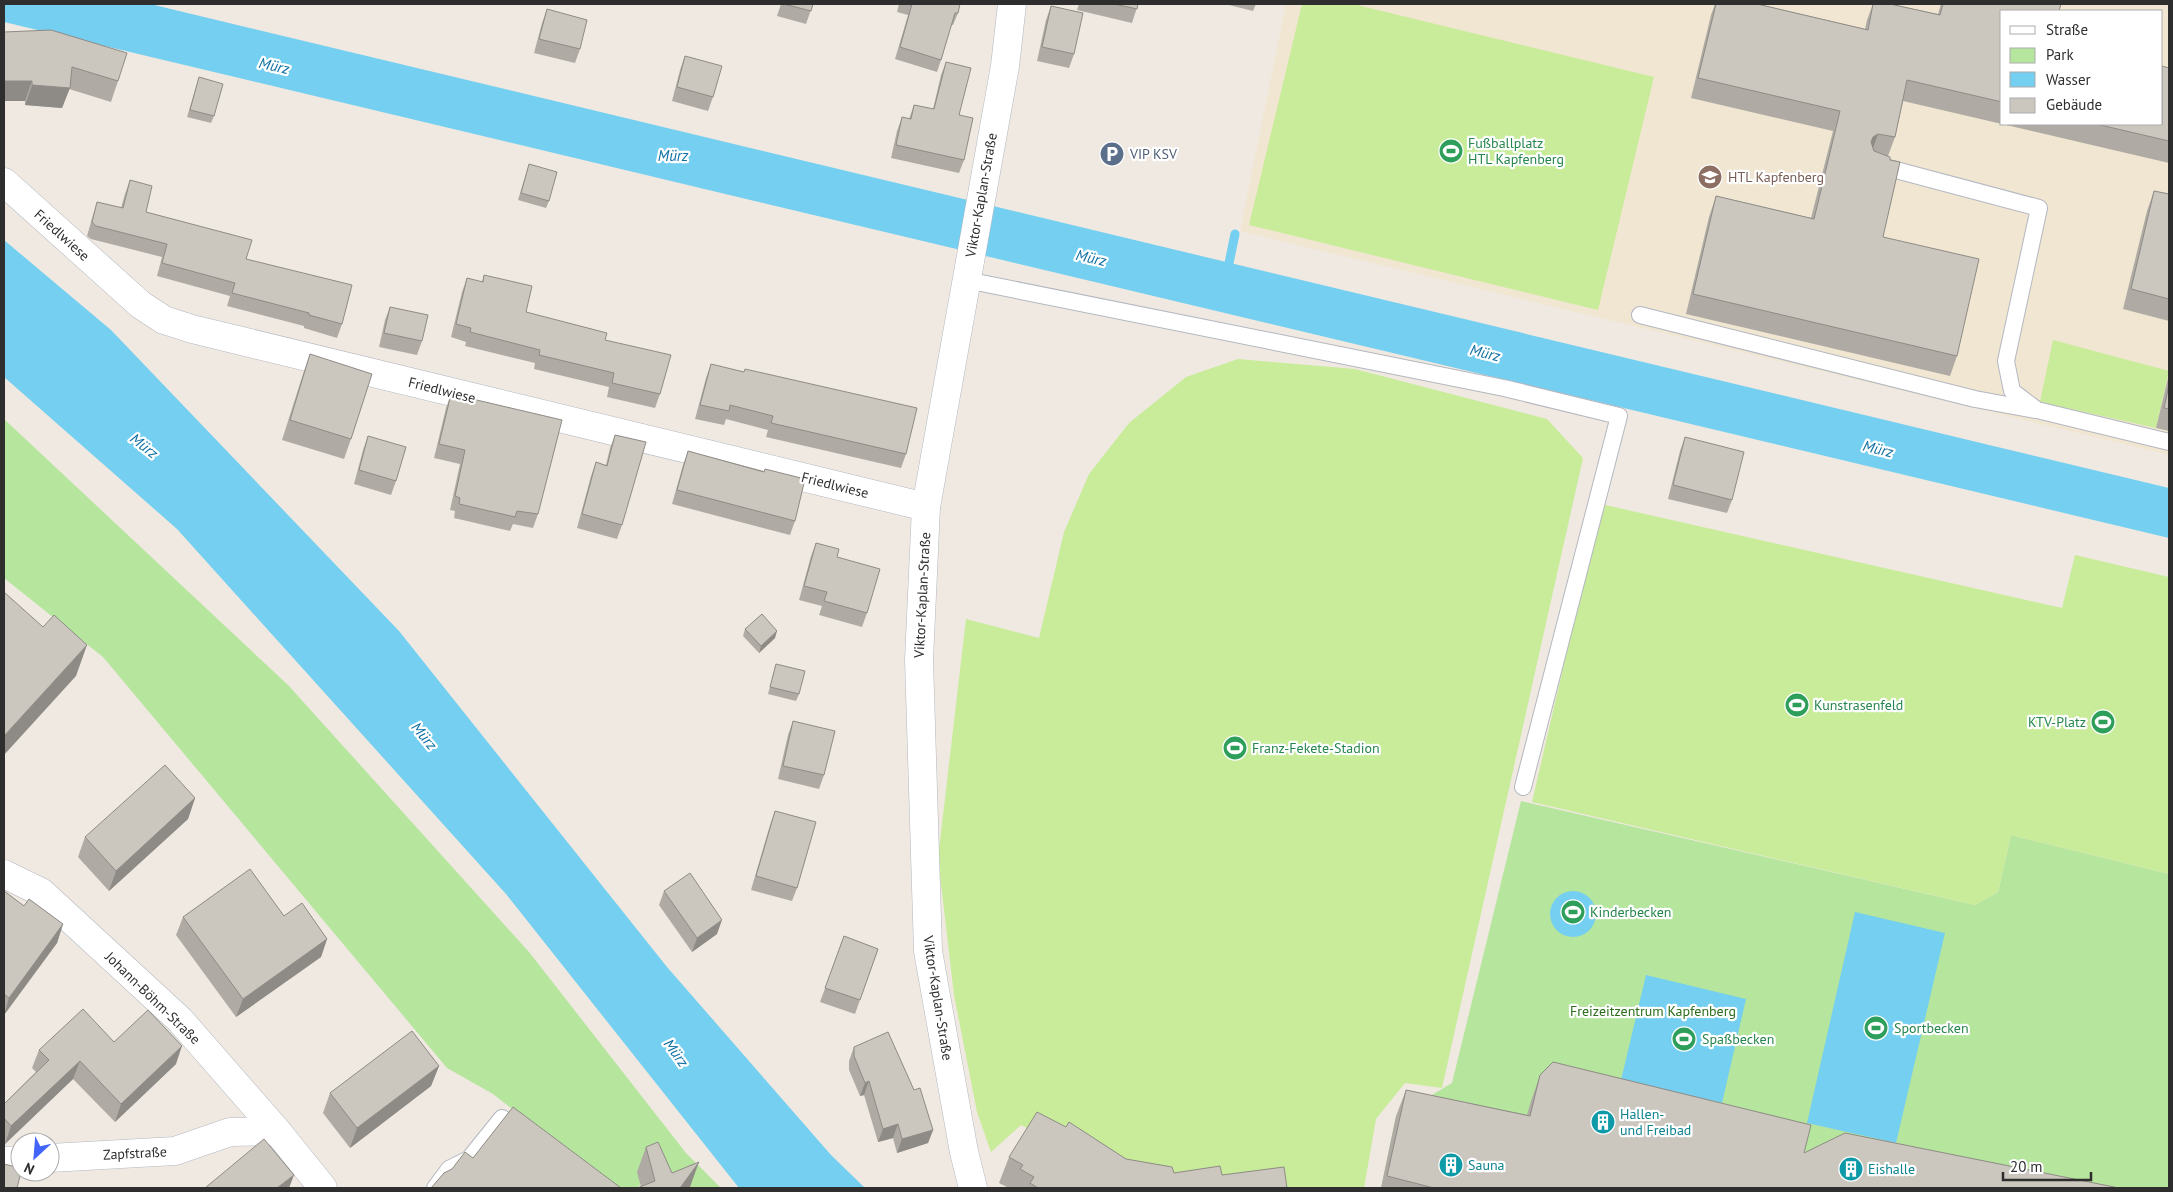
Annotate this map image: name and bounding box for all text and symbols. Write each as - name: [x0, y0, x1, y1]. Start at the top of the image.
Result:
- legend: [2000, 10, 2163, 125]
- text: Straße: [2046, 20, 2088, 39]
- text: Park: [2046, 45, 2074, 64]
- water label: Mürz: [257, 53, 292, 78]
- text: Wasser: [2046, 70, 2091, 89]
- text: Gebäude: [2046, 95, 2102, 114]
- street label: Viktor-Kaplan-Straße: [961, 131, 1001, 260]
- place label: Fußballplatz HTL Kapfenberg: [1468, 134, 1564, 168]
- sports icon: Fußballplatz HTL Kapfenberg: [1438, 138, 1464, 164]
- parking icon: VIP KSV: [1099, 141, 1125, 167]
- place label: VIP KSV: [1129, 145, 1177, 163]
- water label: Mürz: [658, 146, 689, 165]
- school or university icon: HTL Kapfenberg: [1697, 164, 1723, 190]
- place label: HTL Kapfenberg: [1728, 168, 1824, 186]
- street label: Friedlwiese: [30, 205, 94, 265]
- water label: Mürz: [1074, 245, 1109, 270]
- water label: Mürz: [1468, 340, 1503, 366]
- street label: Friedlwiese: [407, 373, 477, 407]
- water label: Mürz: [127, 429, 163, 463]
- water label: Mürz: [1861, 436, 1896, 462]
- street label: Friedlwiese: [800, 468, 870, 502]
- street label: Viktor-Kaplan-Straße: [910, 532, 934, 659]
- sports icon: Kunstrasenfeld: [1784, 692, 1810, 718]
- place label: Kunstrasenfeld: [1814, 696, 1903, 714]
- sports icon: KTV-Platz: [2090, 709, 2116, 735]
- place label: KTV-Platz: [2028, 713, 2086, 731]
- water label: Mürz: [407, 718, 442, 754]
- sports icon: Franz-Fekete-Stadion: [1222, 735, 1248, 761]
- place label: Franz-Fekete-Stadion: [1252, 739, 1380, 757]
- sports icon: Kinderbecken: [1560, 899, 1586, 925]
- place label: Kinderbecken: [1590, 903, 1672, 921]
- street label: Viktor-Kaplan-Straße: [919, 933, 957, 1062]
- street label: Johann-Böhm-Straße: [101, 947, 204, 1048]
- park label: Freizeitzentrum Kapfenberg: [1570, 1002, 1736, 1020]
- sports icon: Sportbecken: [1863, 1015, 1889, 1041]
- place label: Sportbecken: [1894, 1019, 1969, 1037]
- sports icon: Spaßbecken: [1671, 1026, 1697, 1052]
- place label: Spaßbecken: [1702, 1030, 1774, 1048]
- water label: Mürz: [660, 1035, 693, 1071]
- place label: Hallen- und Freibad: [1620, 1105, 1691, 1139]
- building icon: Hallen- und Freibad: [1590, 1109, 1616, 1135]
- north arrow: [10, 1132, 60, 1182]
- street label: Zapfstraße: [103, 1142, 167, 1164]
- scale bar: [2003, 1150, 2090, 1182]
- building icon: Sauna: [1438, 1152, 1464, 1178]
- place label: Sauna: [1468, 1156, 1505, 1174]
- building icon: Eishalle: [1838, 1156, 1864, 1182]
- text: 20 m: [2010, 1157, 2043, 1176]
- text: N: [21, 1159, 37, 1179]
- place label: Eishalle: [1868, 1160, 1915, 1178]

